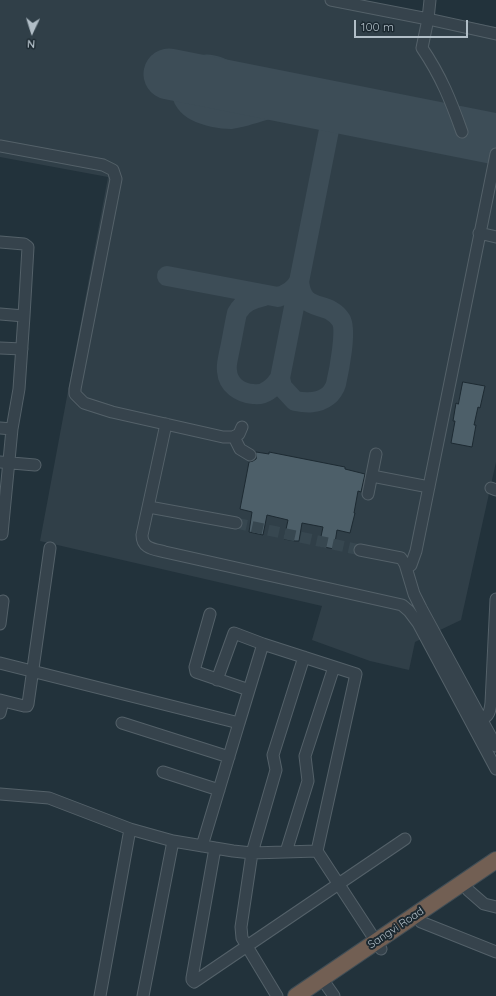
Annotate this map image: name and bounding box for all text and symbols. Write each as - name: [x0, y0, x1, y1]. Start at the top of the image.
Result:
- north arrow: [12, 12, 52, 52]
- scale bar: [356, 12, 470, 38]
- text: 100 m: [361, 19, 394, 34]
- text: N: [27, 37, 36, 51]
- street label: Sangvi Road: [366, 904, 426, 952]

